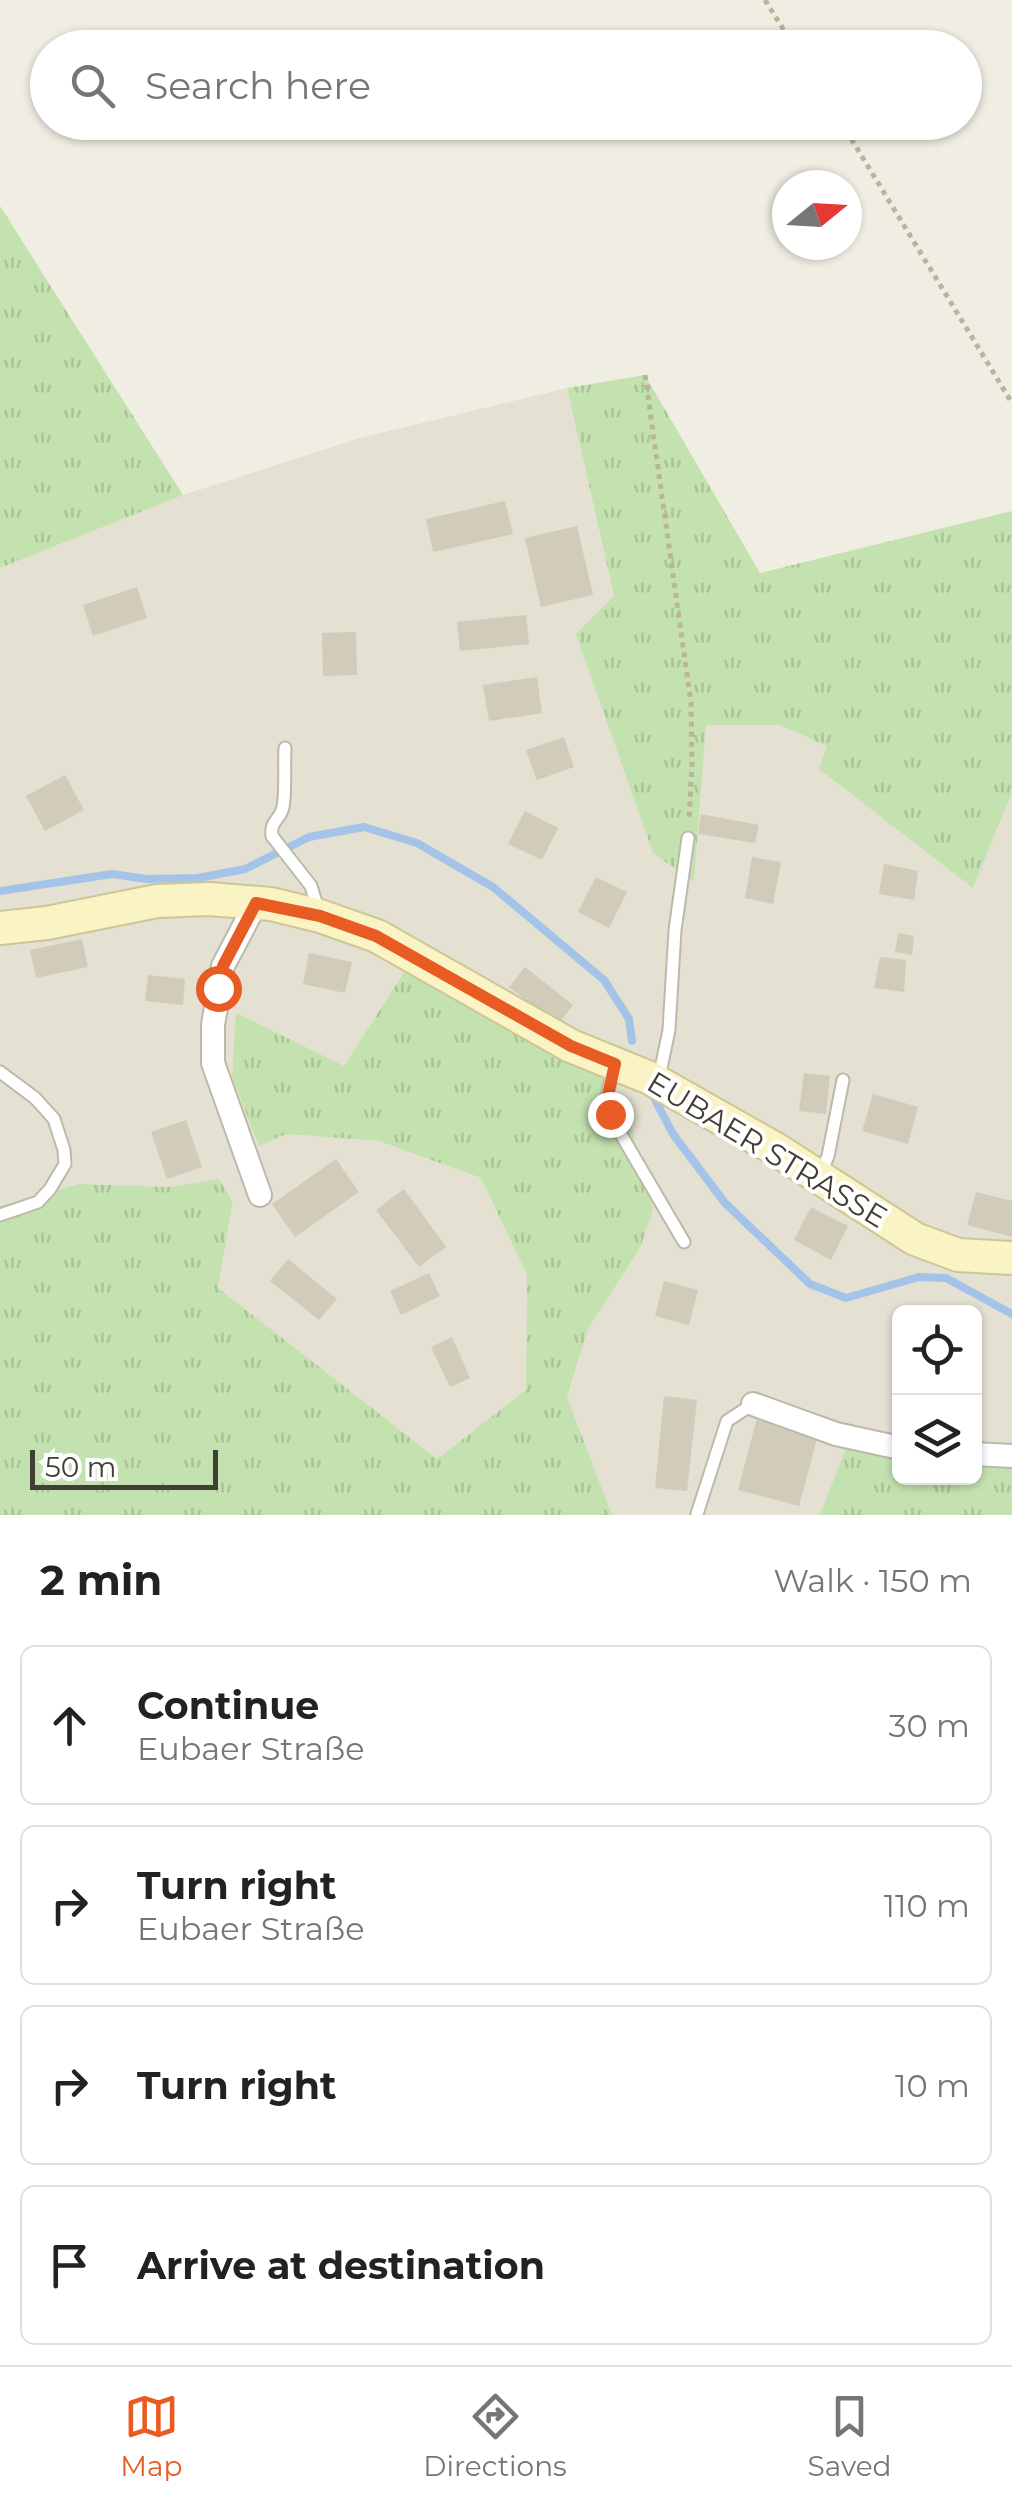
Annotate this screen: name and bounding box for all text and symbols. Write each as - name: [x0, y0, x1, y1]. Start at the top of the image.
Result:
- search box: [30, 30, 982, 140]
- icon: search: [65, 58, 120, 113]
- text: Search here: [145, 62, 371, 109]
- north arrow: [772, 170, 862, 260]
- route start: [196, 966, 242, 1012]
- street label: EUBAER STRASSE: [641, 1063, 894, 1236]
- route end: [588, 1092, 634, 1138]
- map controls: [892, 1305, 982, 1485]
- button: locate: [892, 1305, 982, 1395]
- button: layers: [892, 1395, 982, 1485]
- scale bar: [30, 1445, 218, 1490]
- text: 50 m: [45, 1450, 116, 1484]
- text: 2 min: [40, 1554, 162, 1606]
- text: Walk · 150 m: [774, 1561, 972, 1600]
- text: Continue: [137, 1682, 319, 1729]
- icon: ahead: [42, 1698, 97, 1753]
- text: 30 m: [888, 1706, 970, 1745]
- text: Eubaer Straße: [137, 1729, 364, 1768]
- text: Turn right: [137, 1862, 336, 1909]
- icon: right: [42, 1878, 97, 1933]
- text: 110 m: [883, 1886, 970, 1925]
- text: Eubaer Straße: [137, 1909, 364, 1948]
- icon: right: [42, 2058, 97, 2113]
- text: Turn right: [137, 2062, 336, 2109]
- text: 10 m: [895, 2066, 970, 2105]
- icon: arrive: [42, 2238, 97, 2293]
- text: Arrive at destination: [137, 2242, 545, 2289]
- tab: Map: [120, 2389, 183, 2483]
- tab: Directions: [423, 2389, 567, 2483]
- tab: Saved: [807, 2389, 892, 2483]

